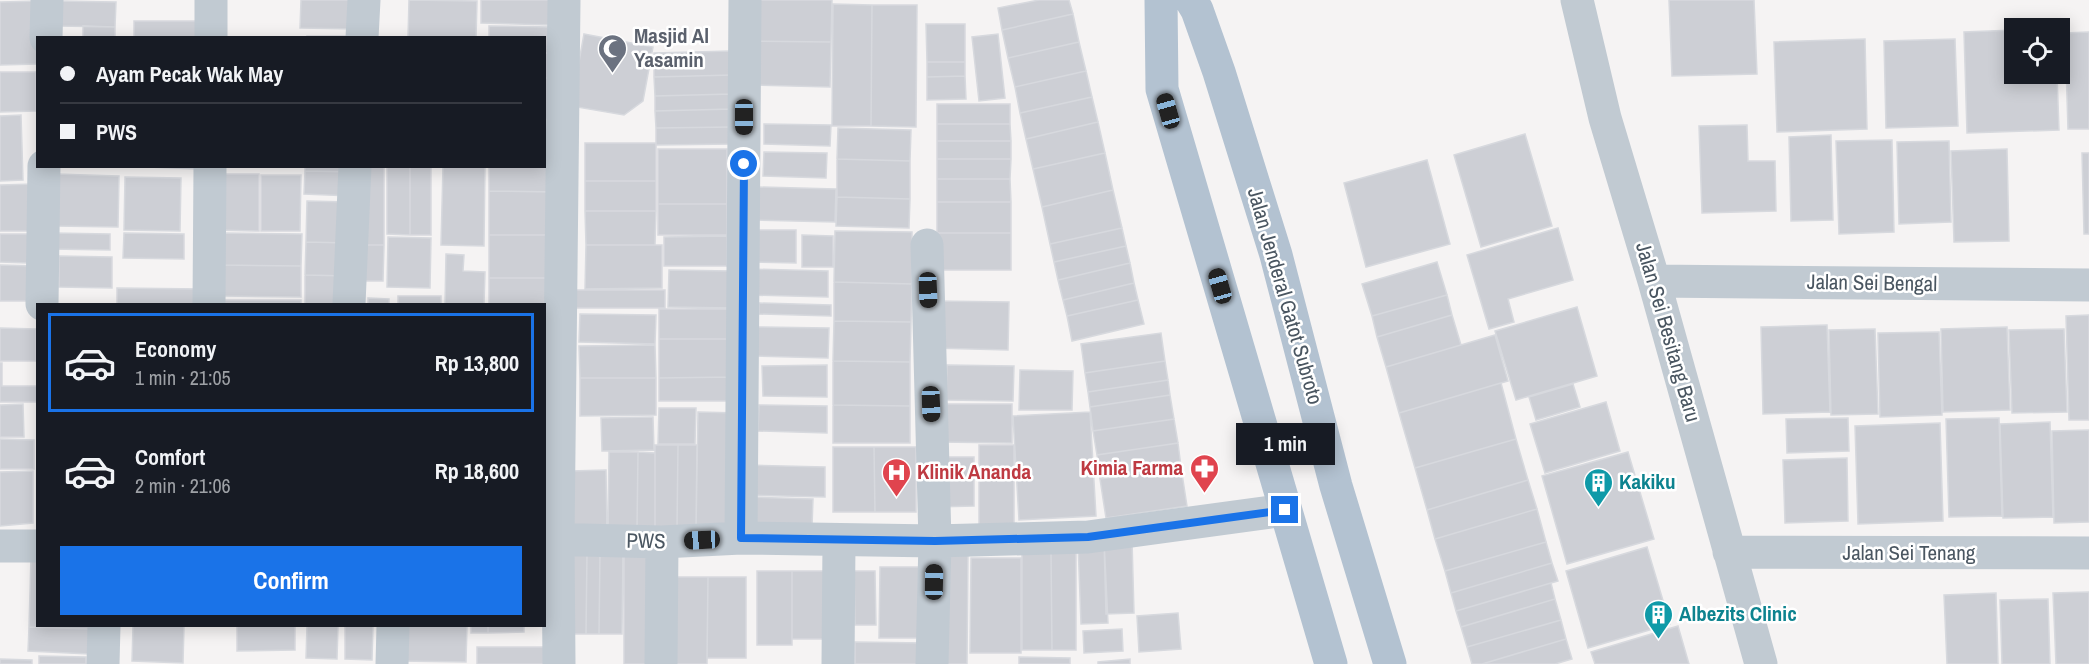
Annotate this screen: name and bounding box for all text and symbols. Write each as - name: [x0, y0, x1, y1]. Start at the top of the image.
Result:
- map controls: [2004, 18, 2070, 84]
- button: locate: [2004, 18, 2070, 84]
- place label: Masjid Al Yasamin: [634, 21, 709, 74]
- mosque icon: Masjid Al Yasamin: [597, 32, 629, 74]
- text: Ayam Pecak Wak May: [96, 59, 283, 89]
- car: [1154, 91, 1182, 131]
- car: [735, 99, 753, 135]
- text: PWS: [96, 117, 137, 147]
- route start: [730, 150, 757, 177]
- street label: Jalan Jenderal Gatot Subroto: [1241, 184, 1330, 408]
- street label: Jalan Sei Besitang Baru: [1629, 239, 1708, 425]
- car: [1206, 266, 1234, 306]
- street label: Jalan Sei Bengal: [1807, 267, 1937, 298]
- car: [918, 272, 938, 308]
- text: Economy: [135, 334, 216, 364]
- icon: car: [63, 336, 117, 390]
- text: Rp 13,800: [435, 348, 519, 378]
- text: 1 min · 21:05: [135, 364, 231, 391]
- car: [921, 386, 941, 422]
- callout: 1 min: [1236, 423, 1334, 465]
- text: 1 min: [1264, 430, 1307, 457]
- text: Comfort: [135, 442, 205, 472]
- icon: car: [63, 444, 117, 498]
- pharmacy icon: Kimia Farma: [1188, 452, 1220, 494]
- place label: Kimia Farma: [1080, 453, 1183, 482]
- text: Rp 18,600: [435, 456, 519, 486]
- hospital icon: Klinik Ananda: [880, 456, 912, 498]
- place label: Klinik Ananda: [917, 457, 1032, 486]
- building icon: Kakiku: [1582, 466, 1614, 508]
- place label: Kakiku: [1619, 467, 1675, 496]
- text: 2 min · 21:06: [135, 472, 231, 499]
- route end: [1271, 496, 1298, 523]
- street label: PWS: [626, 526, 666, 555]
- car: [684, 530, 720, 550]
- street label: Jalan Sei Tenang: [1843, 538, 1976, 567]
- button: Confirm: [60, 546, 522, 615]
- car: [925, 564, 943, 600]
- building icon: Albezits Clinic: [1642, 598, 1674, 640]
- place label: Albezits Clinic: [1679, 599, 1797, 628]

